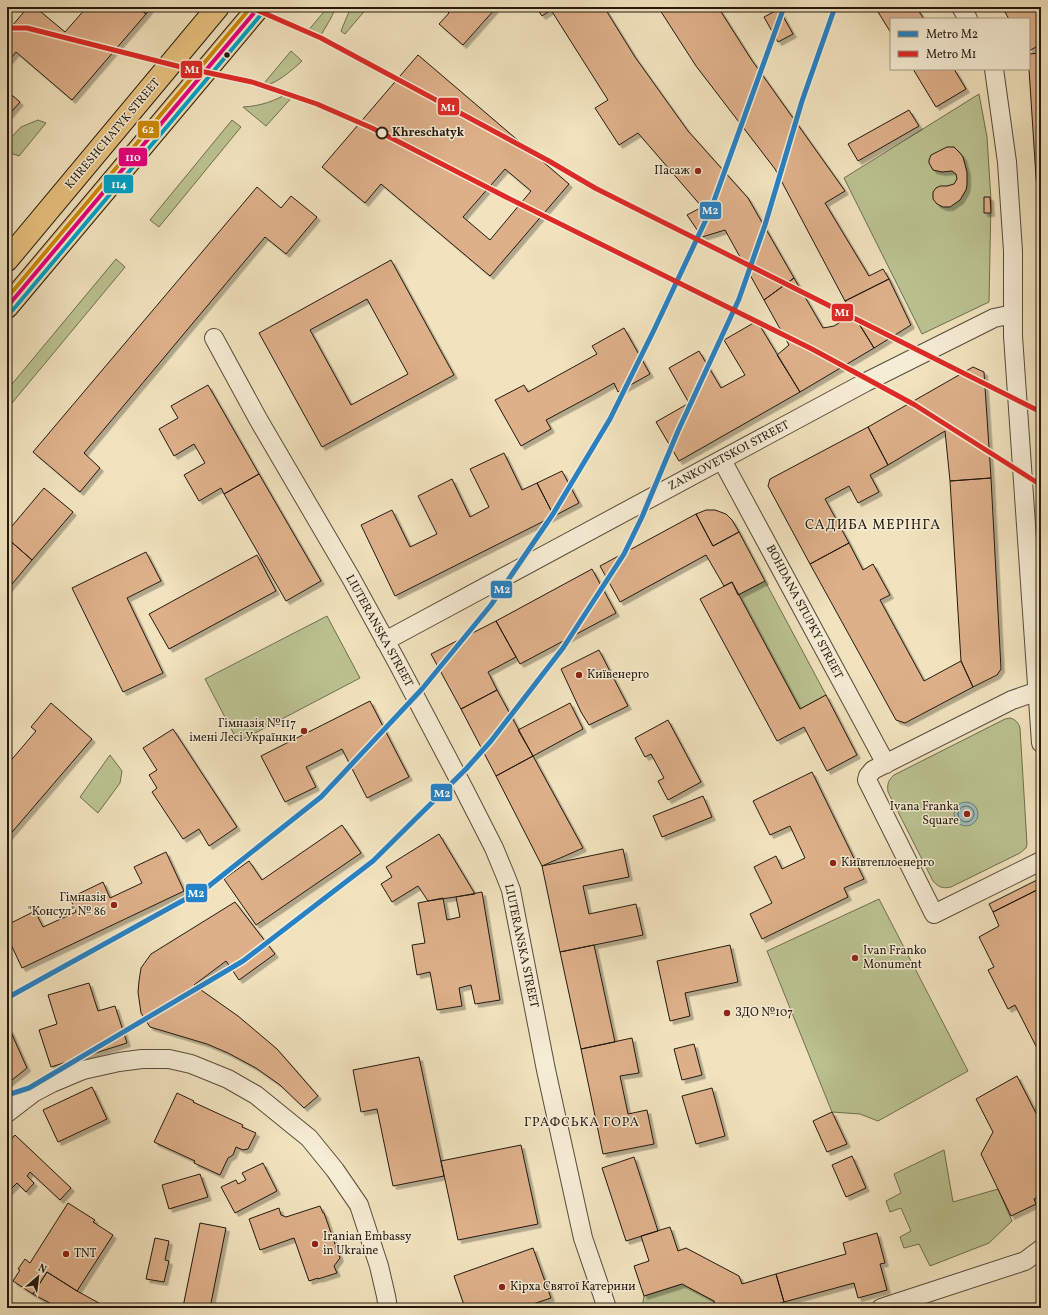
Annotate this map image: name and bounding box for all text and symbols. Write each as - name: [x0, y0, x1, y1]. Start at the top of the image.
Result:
- legend: [890, 18, 1030, 70]
- text: Metro M2: [926, 27, 978, 43]
- text: Metro M1: [926, 47, 976, 63]
- unlabelled marker: [222, 50, 232, 60]
- line badge: M1: [180, 60, 203, 79]
- text: M1: [184, 63, 200, 78]
- street label: KHRESHCHATYK STREET: [62, 75, 164, 193]
- line badge: M1: [437, 97, 460, 116]
- text: M1: [440, 101, 456, 116]
- line badge: 62: [137, 120, 160, 139]
- text: 62: [142, 123, 154, 138]
- place label: Khreschatyk: [392, 125, 465, 141]
- marker: Khreschatyk: [375, 126, 389, 140]
- line badge: 110: [118, 147, 148, 167]
- text: 110: [125, 151, 141, 166]
- place label: Пасаж: [654, 163, 690, 179]
- marker: Пасаж: [693, 166, 703, 176]
- line badge: 114: [103, 174, 134, 194]
- text: 114: [111, 178, 127, 193]
- line badge: M2: [699, 201, 722, 220]
- text: M2: [702, 204, 718, 219]
- line badge: M1: [831, 303, 854, 322]
- text: M1: [834, 306, 850, 321]
- street label: ZANKOVETSKOI STREET: [666, 417, 792, 495]
- district label: САДИБА МЕРІНГА: [805, 516, 941, 535]
- street label: BOHDANA STUPKY STREET: [762, 542, 846, 682]
- street label: LIUTERANSKA STREET: [341, 572, 417, 690]
- line badge: M2: [490, 580, 513, 599]
- text: M2: [494, 583, 510, 598]
- place label: Київенерго: [587, 667, 649, 683]
- marker: Київенерго: [574, 670, 584, 680]
- place label: Гімназія №117 імені Лесі Українки: [189, 716, 296, 746]
- marker: Гімназія №117 імені Лесі Українки: [299, 726, 309, 736]
- line badge: M2: [430, 783, 453, 802]
- text: M2: [434, 787, 450, 802]
- place label: Ivana Franka Square: [890, 799, 959, 829]
- marker: Ivana Franka Square: [962, 809, 972, 819]
- place label: Київтеплоенерго: [841, 855, 934, 871]
- marker: Київтеплоенерго: [828, 858, 838, 868]
- line badge: M2: [185, 883, 208, 903]
- street label: LIUTERANSKA STREET: [500, 883, 542, 1009]
- text: M2: [188, 887, 204, 902]
- place label: Гімназія "Консул" № 86: [28, 890, 106, 920]
- marker: Гімназія "Консул" № 86: [109, 900, 119, 910]
- place label: Ivan Franko Monument: [863, 943, 926, 973]
- marker: Ivan Franko Monument: [850, 953, 860, 963]
- place label: ЗДО №107: [735, 1005, 793, 1021]
- marker: ЗДО №107: [722, 1008, 732, 1018]
- district label: ГРАФСЬКА ГОРА: [524, 1114, 640, 1132]
- place label: Iranian Embassy in Ukraine: [323, 1229, 412, 1259]
- marker: Iranian Embassy in Ukraine: [310, 1239, 320, 1249]
- place label: TNT: [74, 1246, 97, 1262]
- marker: TNT: [61, 1249, 71, 1259]
- north arrow: [18, 1257, 58, 1297]
- text: N: [35, 1261, 49, 1278]
- place label: Кірха Святої Катерини: [510, 1279, 636, 1295]
- marker: Кірха Святої Катерини: [497, 1282, 507, 1292]

